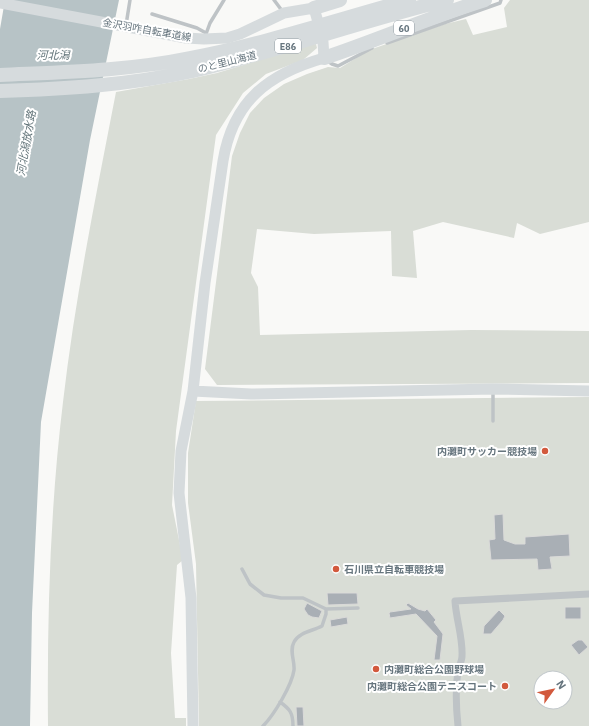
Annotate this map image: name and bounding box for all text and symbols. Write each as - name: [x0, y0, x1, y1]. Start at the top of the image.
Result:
- street label: 金沢羽咋自転車道線: [102, 16, 192, 44]
- road number: 60: [394, 21, 414, 35]
- road number: E86: [275, 39, 301, 53]
- water label: 河北潟: [37, 48, 71, 62]
- street label: のと里山海道: [196, 48, 258, 76]
- water label: 河北潟放水路: [13, 108, 39, 177]
- place label: 内灘町サッカー競技場: [437, 445, 537, 458]
- marker: 内灘町サッカー競技場: [540, 446, 550, 456]
- place label: 石川県立自転車競技場: [344, 563, 444, 576]
- marker: 石川県立自転車競技場: [331, 564, 341, 574]
- place label: 内灘町総合公園野球場: [384, 663, 484, 676]
- marker: 内灘町総合公園野球場: [371, 664, 381, 674]
- north arrow: [533, 670, 573, 710]
- text: N: [553, 677, 569, 692]
- place label: 内灘町総合公園テニスコート: [367, 680, 497, 693]
- marker: 内灘町総合公園テニスコート: [500, 681, 510, 691]

